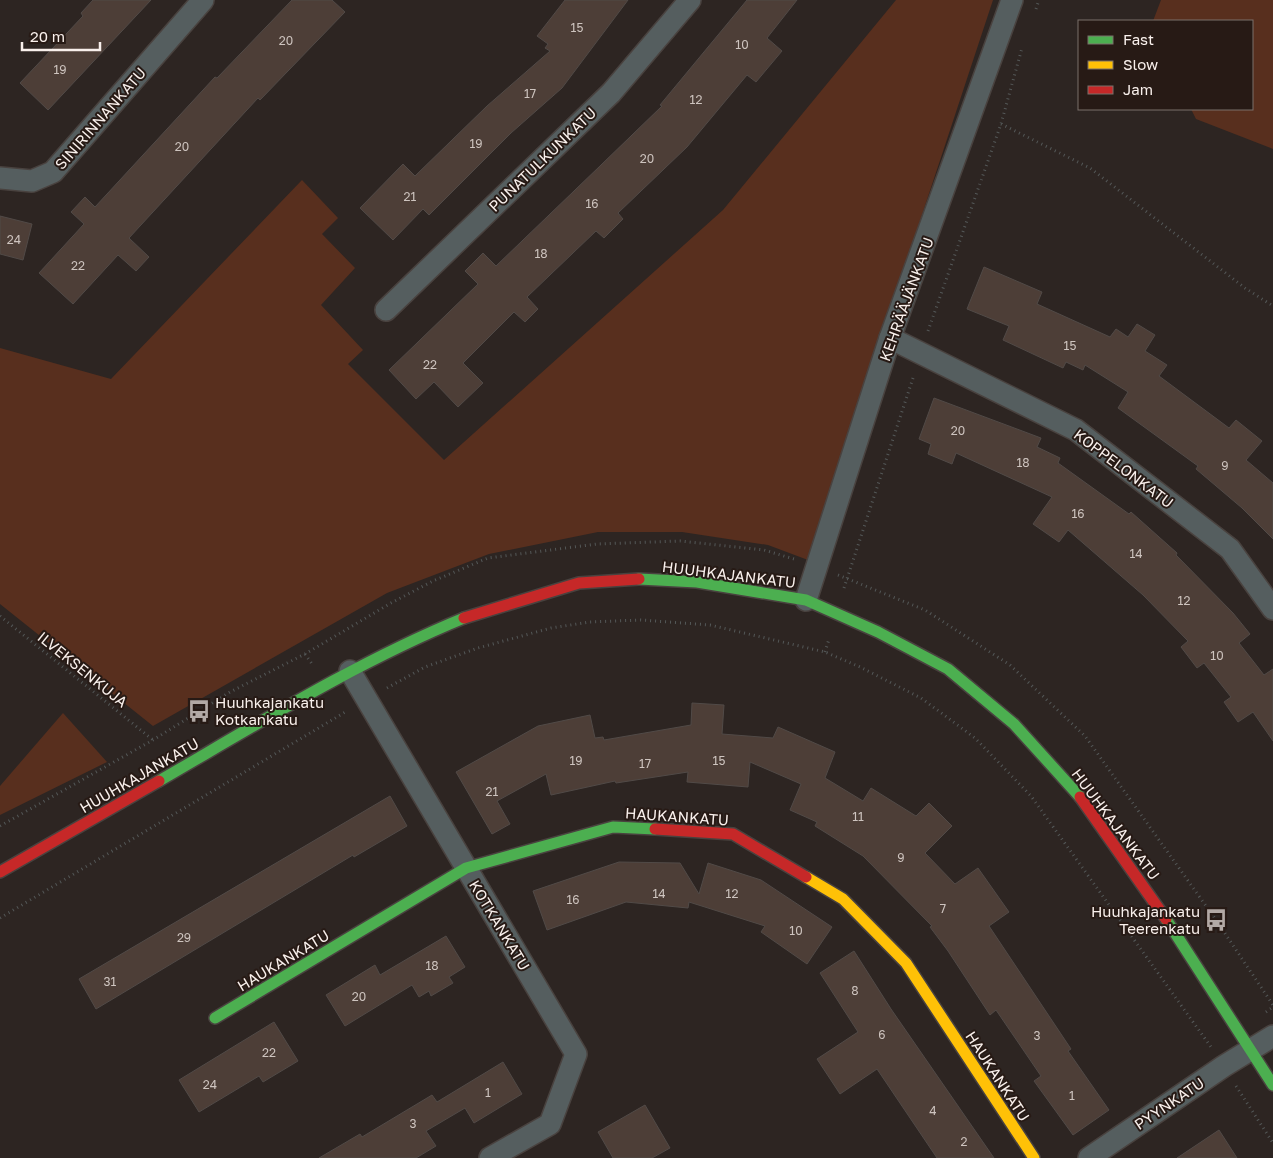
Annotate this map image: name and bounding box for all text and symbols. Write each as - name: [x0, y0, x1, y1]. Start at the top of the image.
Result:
- scale bar: [22, 20, 100, 52]
- house number: 15: [571, 20, 583, 35]
- legend: [1078, 20, 1253, 110]
- text: 20 m: [30, 27, 65, 45]
- text: Fast: [1123, 30, 1154, 48]
- house number: 20: [279, 33, 293, 48]
- house number: 10: [735, 37, 749, 52]
- text: Slow: [1123, 55, 1158, 73]
- house number: 19: [53, 62, 67, 77]
- street label: SINIRINNANKATU: [51, 63, 149, 173]
- text: Jam: [1123, 80, 1153, 98]
- house number: 17: [524, 86, 536, 101]
- house number: 12: [690, 92, 702, 107]
- street label: PUNATULKUNKATU: [485, 103, 599, 215]
- house number: 19: [469, 136, 483, 151]
- house number: 20: [175, 139, 189, 154]
- house number: 20: [640, 151, 654, 166]
- house number: 21: [404, 189, 417, 204]
- house number: 16: [585, 196, 599, 211]
- house number: 24: [7, 232, 21, 247]
- street label: KEHRÄÄJÄNKATU: [875, 234, 937, 364]
- house number: 18: [534, 246, 548, 261]
- house number: 22: [71, 258, 85, 273]
- house number: 15: [1064, 338, 1076, 353]
- house number: 22: [423, 357, 437, 372]
- house number: 20: [951, 423, 965, 438]
- street label: KOPPELONKATU: [1071, 425, 1177, 511]
- house number: 18: [1016, 455, 1030, 470]
- house number: 9: [1221, 458, 1229, 473]
- house number: 16: [1071, 506, 1085, 521]
- house number: 14: [1129, 546, 1143, 561]
- street label: HUUHKAJANKATU: [661, 557, 797, 591]
- house number: 12: [1178, 593, 1190, 608]
- street label: ILVEKSENKUJA: [34, 627, 132, 711]
- house number: 10: [1210, 648, 1224, 663]
- place label: Huuhkajankatu Kotkankatu: [215, 693, 324, 728]
- bus stop icon: Huuhkajankatu Kotkankatu: [186, 698, 212, 724]
- street label: HUUHKAJANKATU: [76, 734, 202, 816]
- house number: 19: [569, 753, 583, 768]
- house number: 15: [713, 753, 725, 768]
- house number: 17: [639, 756, 651, 771]
- street label: HUUHKAJANKATU: [1068, 765, 1164, 883]
- house number: 21: [486, 784, 499, 799]
- street label: HAUKANKATU: [625, 803, 729, 829]
- house number: 11: [852, 809, 864, 824]
- house number: 9: [897, 850, 905, 865]
- street label: KOTKANKATU: [466, 877, 534, 973]
- house number: 14: [652, 886, 666, 901]
- house number: 12: [726, 886, 738, 901]
- house number: 16: [566, 892, 580, 907]
- house number: 7: [940, 901, 946, 916]
- place label: Huuhkajankatu Teerenkatu: [1091, 902, 1200, 937]
- bus stop icon: Huuhkajankatu Teerenkatu: [1203, 907, 1229, 933]
- house number: 10: [789, 923, 803, 938]
- street label: HAUKANKATU: [234, 926, 332, 994]
- house number: 29: [177, 930, 191, 945]
- house number: 18: [425, 958, 439, 973]
- house number: 31: [104, 974, 117, 989]
- house number: 8: [851, 983, 859, 998]
- house number: 20: [352, 989, 366, 1004]
- house number: 6: [878, 1027, 886, 1042]
- street label: HAUKANKATU: [962, 1028, 1034, 1124]
- house number: 3: [1033, 1028, 1041, 1043]
- house number: 22: [262, 1045, 276, 1060]
- street label: PYYNKATU: [1131, 1073, 1207, 1133]
- house number: 24: [203, 1077, 217, 1092]
- house number: 1: [485, 1085, 491, 1100]
- house number: 1: [1069, 1088, 1075, 1103]
- house number: 4: [929, 1103, 937, 1118]
- house number: 3: [409, 1116, 417, 1131]
- house number: 2: [961, 1134, 968, 1149]

